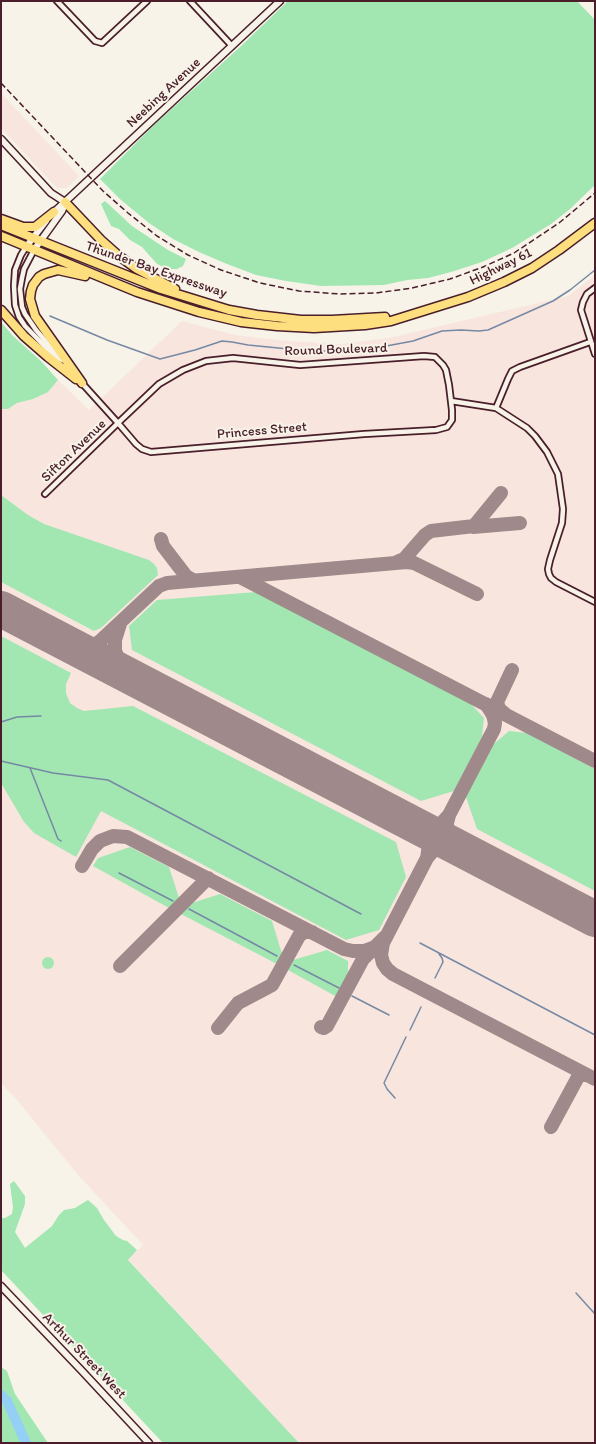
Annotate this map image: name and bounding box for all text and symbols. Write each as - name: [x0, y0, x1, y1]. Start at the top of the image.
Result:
- street label: Neebing Avenue: [123, 54, 205, 132]
- street label: Thunder Bay Expressway: [83, 238, 229, 302]
- street label: Highway 61: [467, 245, 535, 289]
- street label: Round Boulevard: [284, 340, 388, 360]
- street label: Sifton Avenue: [38, 416, 110, 486]
- street label: Princess Street: [216, 419, 308, 443]
- street label: Arthur Street West: [39, 1309, 129, 1403]

